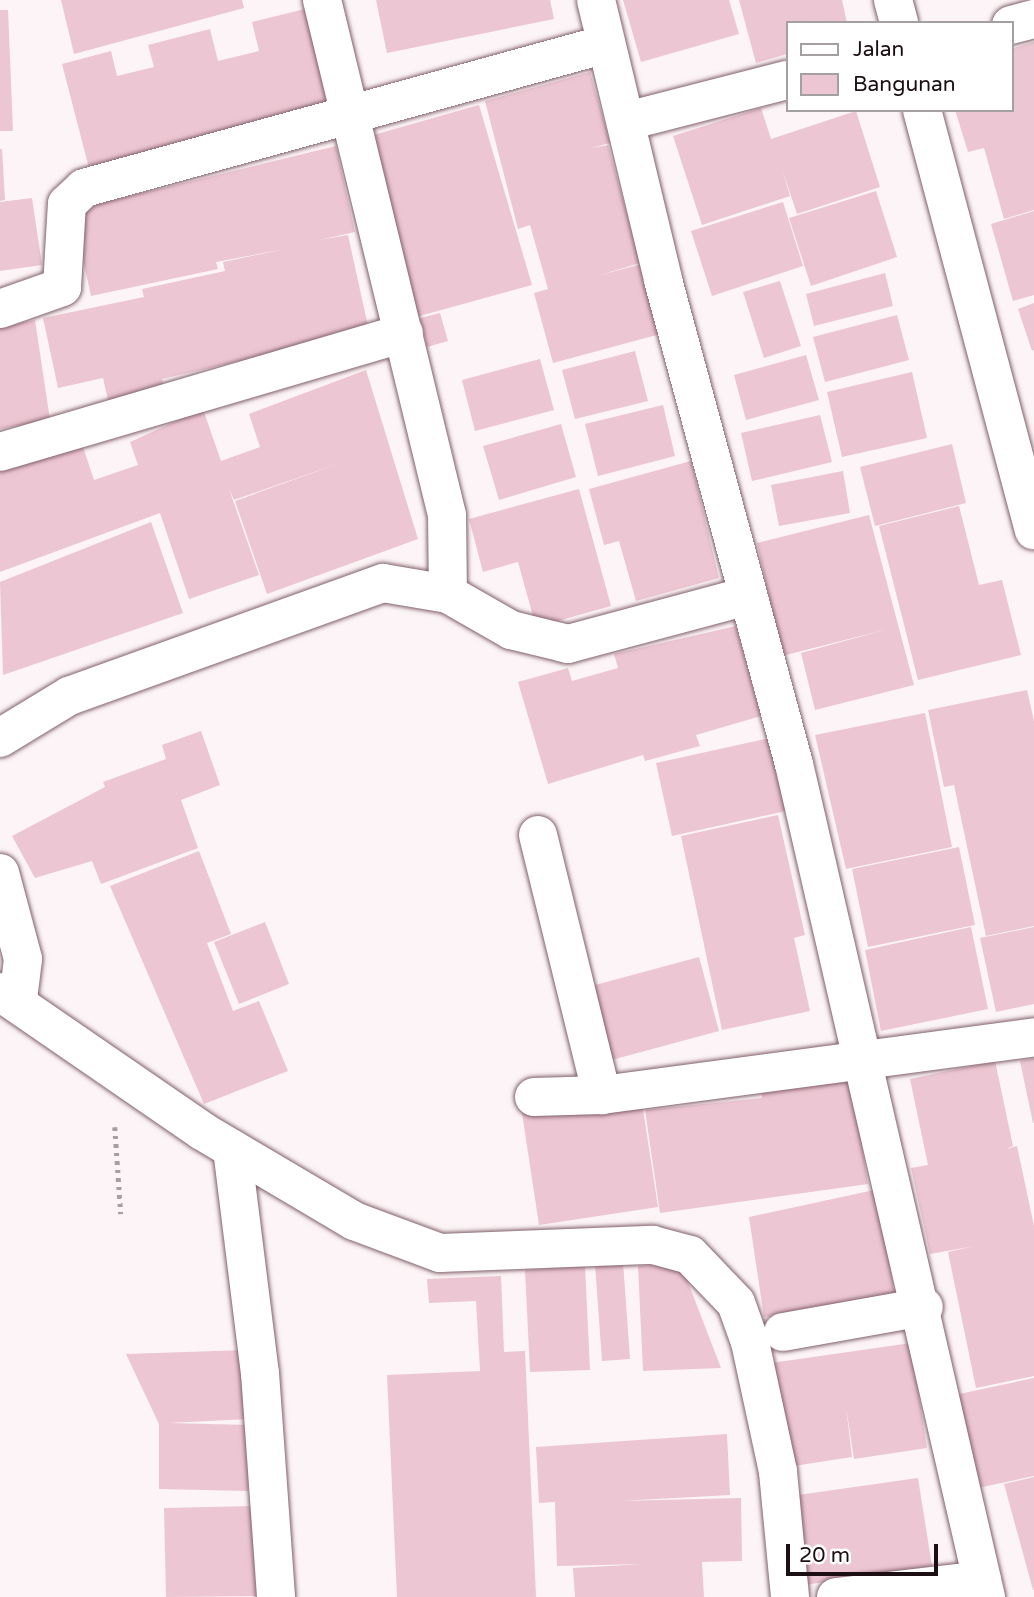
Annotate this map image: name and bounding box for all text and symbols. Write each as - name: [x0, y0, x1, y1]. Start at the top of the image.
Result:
- legend: [786, 21, 1013, 112]
- text: Jalan: [853, 37, 904, 62]
- text: Bangunan: [853, 72, 956, 97]
- scale bar: [789, 1530, 941, 1574]
- text: 20 m: [799, 1543, 850, 1568]

